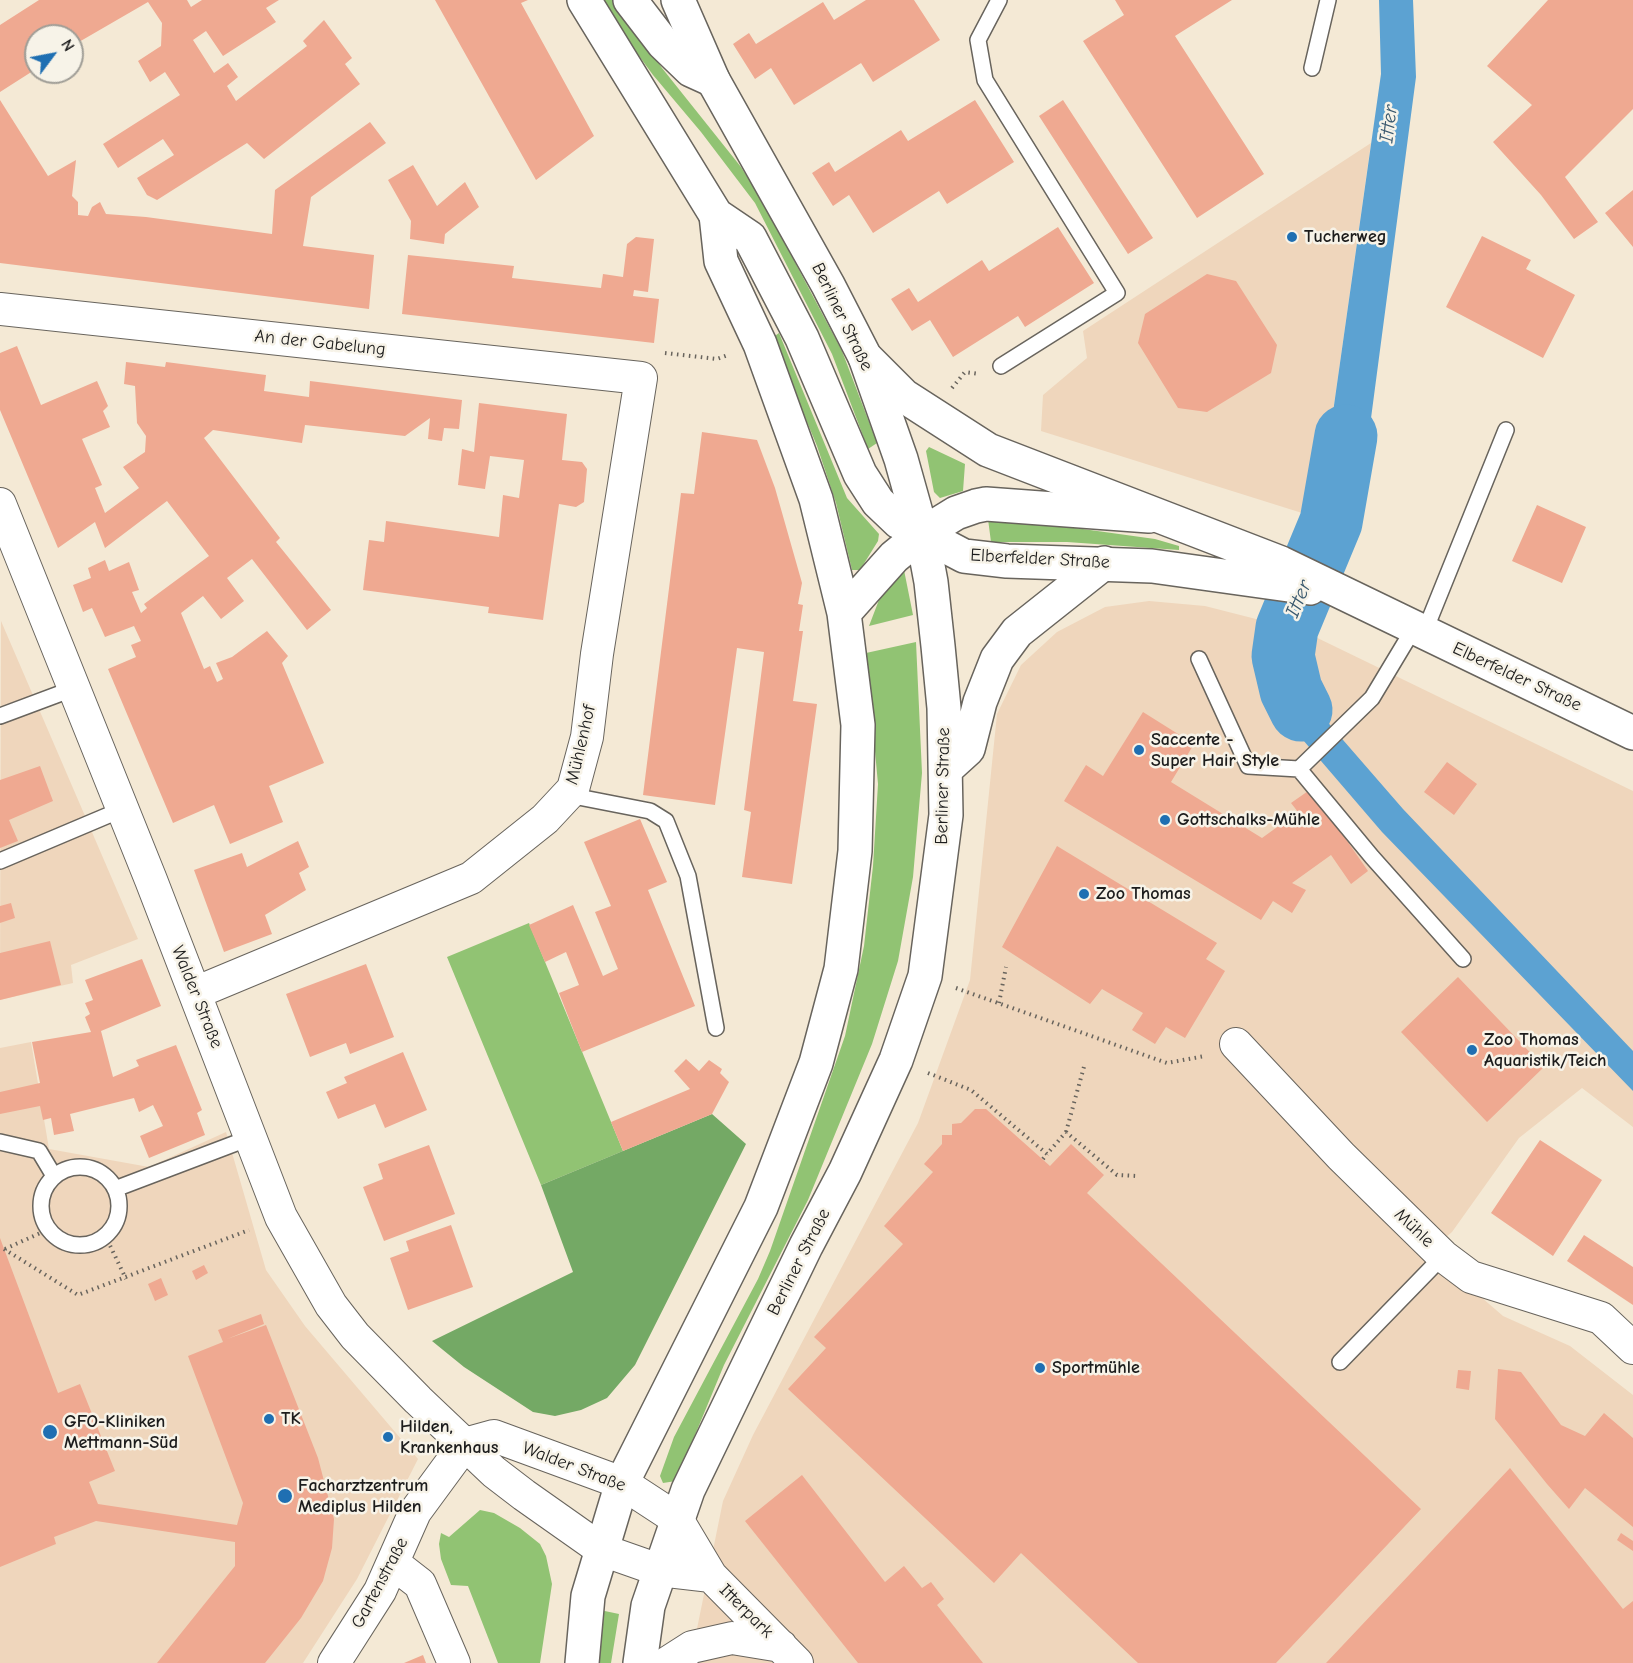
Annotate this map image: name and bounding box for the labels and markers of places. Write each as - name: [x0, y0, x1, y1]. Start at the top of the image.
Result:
- place label: Tucherweg: [1304, 226, 1387, 248]
- marker: Tucherweg: [1285, 230, 1299, 244]
- place label: Saccente - Super Hair Style: [1151, 729, 1279, 771]
- marker: Saccente - Super Hair Style: [1132, 743, 1146, 757]
- place label: Gottschalks-Mühle: [1177, 809, 1320, 831]
- marker: Gottschalks-Mühle: [1158, 813, 1172, 827]
- place label: Zoo Thomas: [1096, 883, 1191, 905]
- marker: Zoo Thomas: [1077, 887, 1091, 901]
- place label: Zoo Thomas Aquaristik/Teich: [1484, 1029, 1607, 1072]
- marker: Zoo Thomas Aquaristik/Teich: [1465, 1043, 1479, 1057]
- place label: Sportmühle: [1052, 1357, 1140, 1379]
- marker: Sportmühle: [1033, 1361, 1047, 1375]
- place label: TK: [281, 1408, 301, 1430]
- place label: GFO-Kliniken Mettmann-Süd: [64, 1411, 178, 1454]
- marker: TK: [262, 1412, 276, 1426]
- place label: Hilden, Krankenhaus: [400, 1416, 498, 1458]
- marker: GFO-Kliniken Mettmann-Süd: [41, 1423, 59, 1441]
- marker: Hilden, Krankenhaus: [381, 1430, 395, 1444]
- place label: Facharztzentrum Mediplus Hilden: [298, 1475, 428, 1518]
- marker: Facharztzentrum Mediplus Hilden: [276, 1487, 294, 1505]

